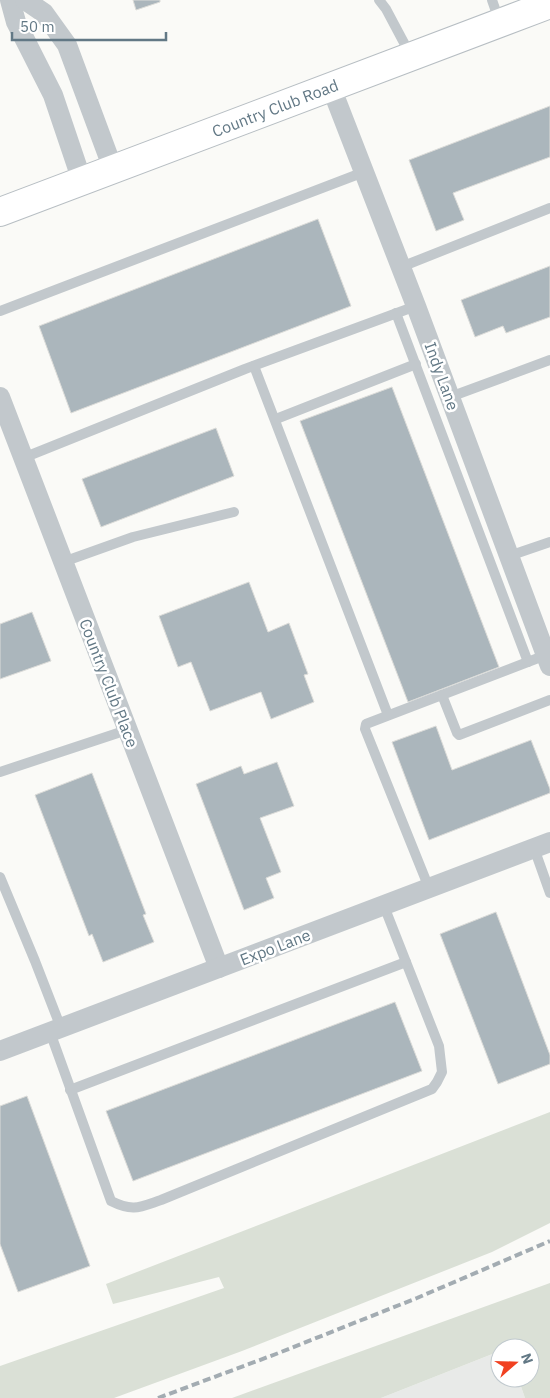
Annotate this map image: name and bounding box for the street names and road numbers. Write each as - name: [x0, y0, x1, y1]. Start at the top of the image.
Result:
- street label: Country Club Road: [209, 75, 341, 141]
- street label: Indy Lane: [420, 339, 464, 413]
- street label: Country Club Place: [75, 616, 143, 750]
- street label: Expo Lane: [237, 924, 313, 970]

